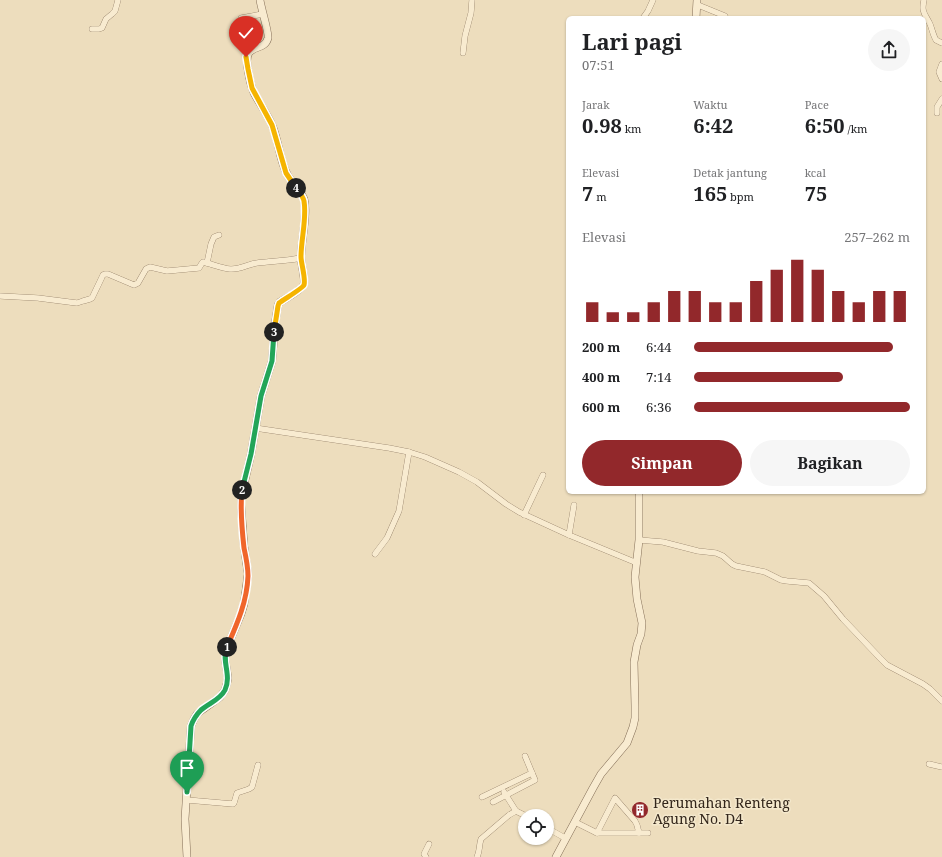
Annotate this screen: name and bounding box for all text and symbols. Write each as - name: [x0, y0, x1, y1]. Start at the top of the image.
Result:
- pin: [229, 16, 263, 57]
- icon: check: [235, 22, 257, 44]
- text: Lari pagi: [582, 26, 682, 56]
- button: share: [868, 29, 910, 71]
- text: 07:51: [582, 56, 615, 74]
- text: Jarak: [582, 97, 610, 112]
- text: Waktu: [693, 97, 728, 112]
- text: Pace: [805, 97, 829, 112]
- text: 0.98: [582, 112, 622, 139]
- text: 6:42: [693, 112, 733, 139]
- text: 6:50: [805, 112, 845, 139]
- text: km: [622, 121, 641, 136]
- text: /km: [845, 121, 868, 136]
- text: Elevasi: [582, 165, 619, 180]
- text: Detak jantung: [693, 165, 767, 180]
- text: kcal: [805, 165, 826, 180]
- pin: 4: [286, 178, 306, 198]
- text: 4: [293, 180, 299, 195]
- text: 7: [582, 180, 593, 207]
- text: 165: [693, 180, 727, 207]
- text: 75: [805, 180, 827, 207]
- text: m: [593, 189, 607, 204]
- text: bpm: [727, 189, 754, 204]
- text: Elevasi: [582, 228, 626, 246]
- text: 257–262 m: [844, 228, 910, 246]
- pin: 3: [264, 322, 284, 342]
- text: 3: [271, 324, 277, 339]
- text: 200 m: [582, 338, 620, 356]
- text: 6:44: [646, 338, 672, 356]
- text: 400 m: [582, 368, 620, 386]
- text: 7:14: [646, 368, 672, 386]
- text: 600 m: [582, 398, 620, 416]
- text: 6:36: [646, 398, 672, 416]
- button: Simpan: [582, 440, 742, 486]
- button: Bagikan: [750, 440, 910, 486]
- pin: 2: [232, 480, 252, 500]
- text: 2: [239, 482, 245, 497]
- pin: 1: [217, 637, 237, 657]
- text: 1: [224, 639, 230, 654]
- pin: [170, 751, 204, 792]
- icon: arrive: [176, 757, 198, 779]
- place label: Perumahan Renteng Agung No. D4: [653, 793, 790, 828]
- building icon: Perumahan Renteng Agung No. D4: [630, 800, 650, 820]
- map controls: [518, 809, 554, 845]
- button: locate: [518, 809, 554, 845]

